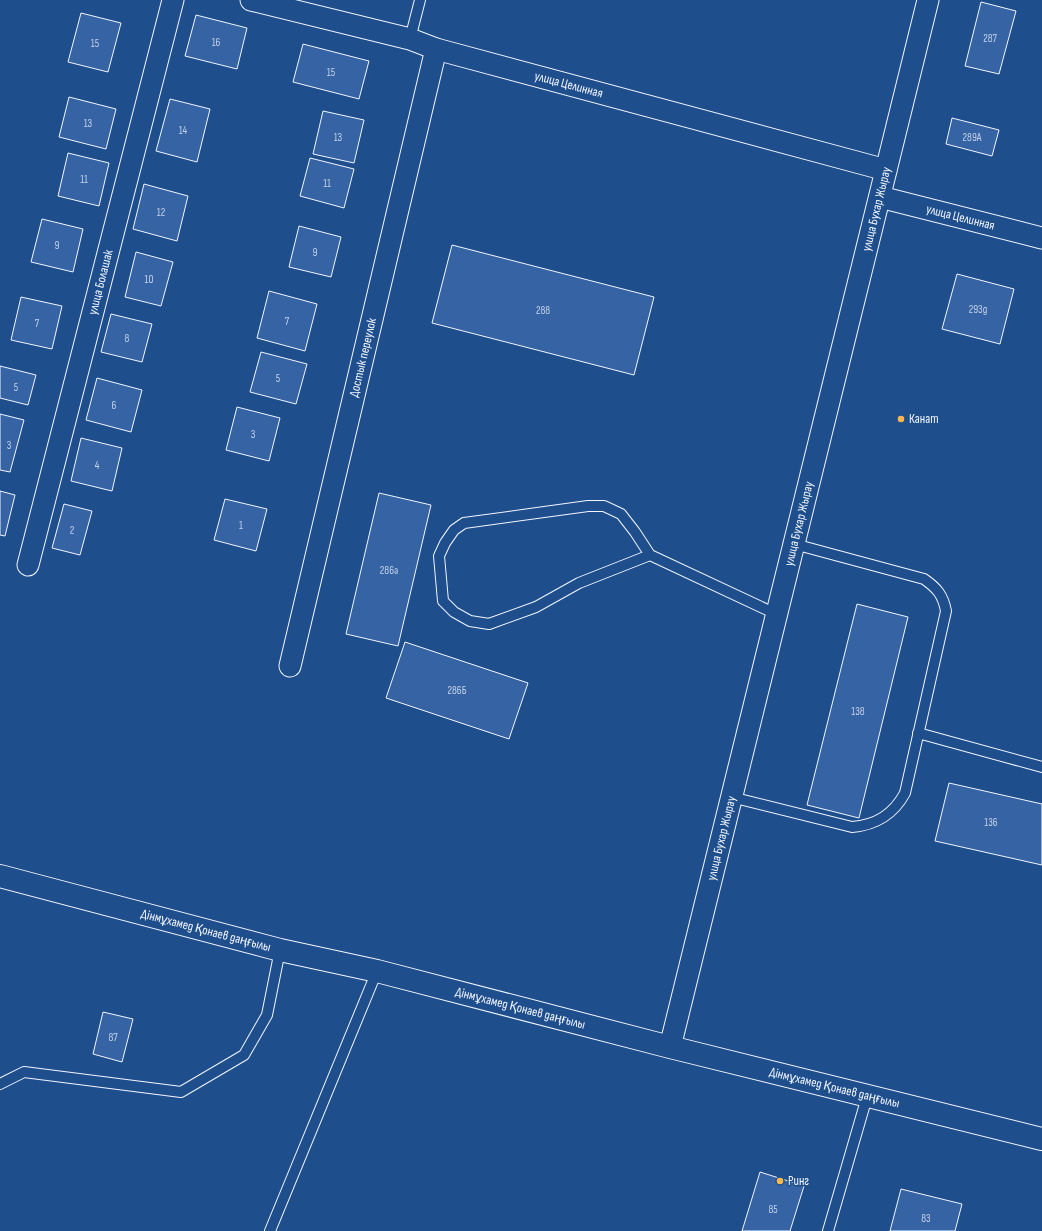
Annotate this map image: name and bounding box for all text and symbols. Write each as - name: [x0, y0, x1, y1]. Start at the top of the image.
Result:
- house number: 287: [983, 32, 997, 45]
- house number: 16: [212, 36, 221, 49]
- house number: 15: [91, 37, 99, 50]
- house number: 15: [327, 66, 335, 79]
- street label: улица Целинная: [533, 68, 605, 102]
- house number: 13: [84, 117, 93, 130]
- house number: 14: [179, 124, 188, 137]
- house number: 13: [334, 131, 343, 144]
- house number: 289А: [963, 131, 982, 144]
- street label: улица Бухар Жырау: [858, 165, 895, 253]
- house number: 11: [80, 173, 88, 186]
- house number: 11: [323, 177, 331, 190]
- street label: улица Целинная: [924, 201, 996, 234]
- house number: 12: [157, 206, 166, 219]
- house number: 9: [55, 239, 60, 252]
- house number: 9: [313, 246, 318, 259]
- street label: улица Болашак: [85, 248, 117, 316]
- house number: 10: [145, 273, 153, 286]
- house number: 293д: [969, 303, 987, 316]
- house number: 288: [536, 304, 550, 317]
- house number: 7: [285, 315, 290, 328]
- street label: Достык переулок: [346, 316, 380, 399]
- house number: 7: [35, 317, 40, 330]
- house number: 8: [125, 332, 130, 345]
- house number: 5: [276, 372, 280, 385]
- house number: 5: [14, 381, 18, 394]
- house number: 6: [112, 399, 117, 412]
- place label: Канат: [909, 411, 939, 427]
- marker: Канат: [896, 414, 906, 424]
- house number: 3: [251, 428, 256, 441]
- house number: 3: [7, 439, 12, 452]
- house number: 4: [95, 459, 100, 472]
- street label: улица Бухар Жырау: [781, 480, 817, 568]
- house number: 1: [239, 519, 243, 532]
- house number: 2: [70, 524, 75, 537]
- house number: 286а: [380, 564, 398, 577]
- house number: 286Б: [448, 684, 467, 697]
- house number: 138: [851, 705, 865, 718]
- street label: улица Бухар Жырау: [703, 794, 740, 882]
- house number: 136: [984, 816, 998, 829]
- street label: Дінмұхамед Қонаев даңғылы: [139, 906, 273, 955]
- street label: Дінмұхамед Қонаев даңғылы: [454, 984, 587, 1033]
- house number: 87: [108, 1031, 118, 1044]
- street label: Дінмұхамед Қонаев даңғылы: [768, 1064, 901, 1111]
- place label: Ринг: [788, 1173, 809, 1189]
- marker: Ринг: [775, 1176, 785, 1186]
- house number: 85: [768, 1203, 778, 1216]
- house number: 83: [921, 1212, 931, 1225]

